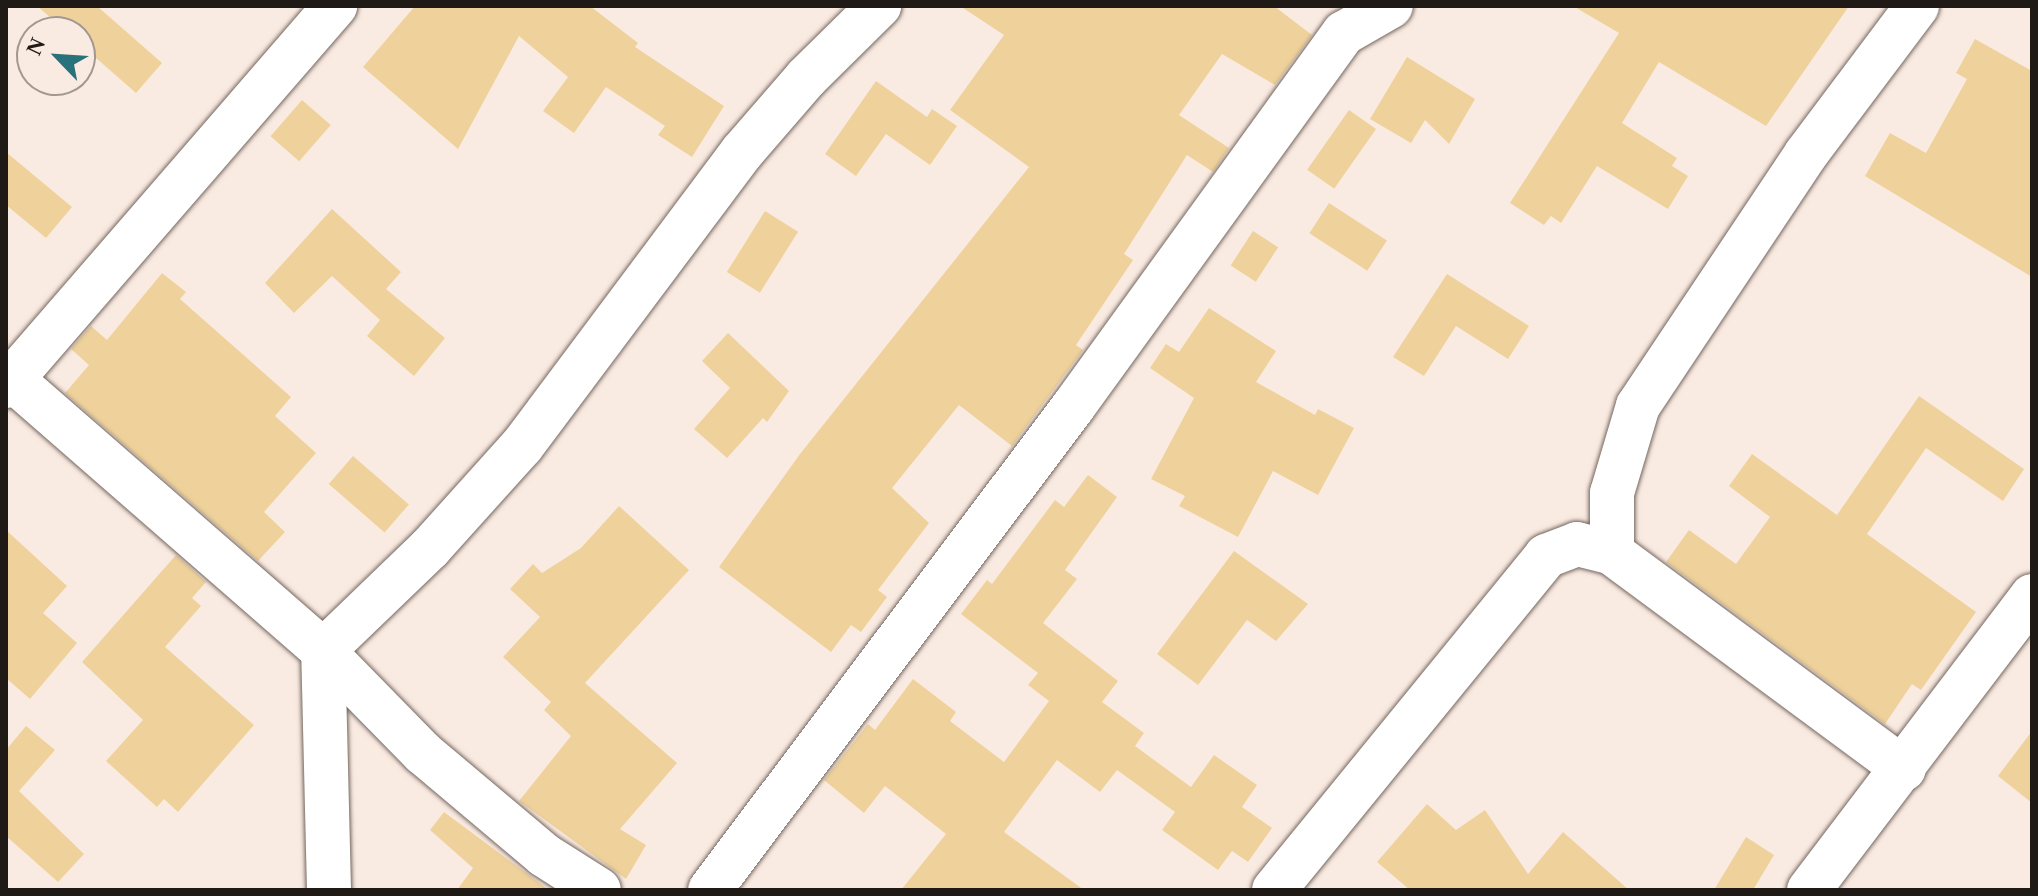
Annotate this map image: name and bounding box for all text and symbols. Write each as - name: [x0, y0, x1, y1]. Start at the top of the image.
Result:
- north arrow: [16, 16, 96, 96]
- text: N: [21, 34, 50, 59]

